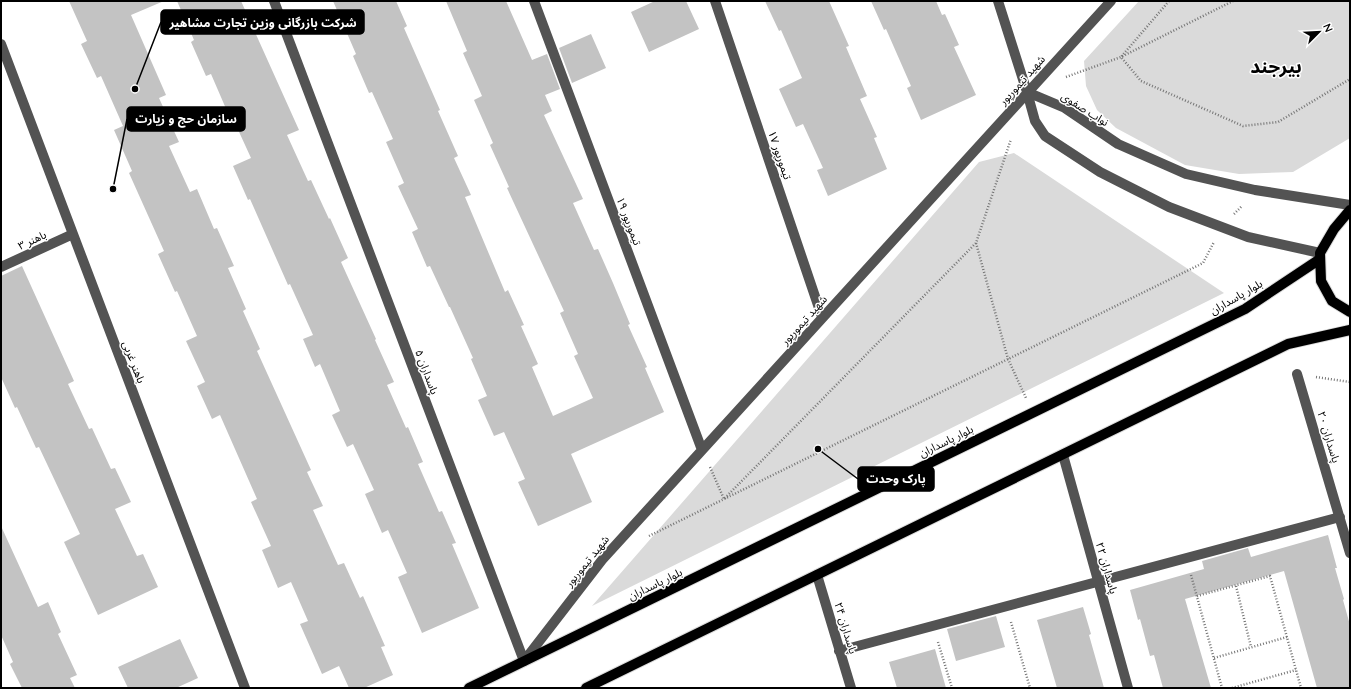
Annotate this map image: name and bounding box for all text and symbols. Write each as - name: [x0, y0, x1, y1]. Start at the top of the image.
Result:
- callout: شرکت بازرگانی وزین تجارت مشاهیر: [161, 10, 364, 34]
- north arrow: [1299, 12, 1339, 52]
- text: شرکت بازرگانی وزین تجارت مشاهیر: [168, 15, 357, 30]
- text: N: [1320, 21, 1336, 34]
- street label: شهید تیمورپور: [995, 52, 1049, 109]
- district label: بیرجند: [1250, 54, 1302, 78]
- street label: نواب صفوی: [1058, 89, 1111, 129]
- callout: سازمان حج و زیارت: [127, 107, 245, 131]
- text: سازمان حج و زیارت: [135, 111, 237, 128]
- street label: تیمورپور ۱۷: [764, 129, 795, 182]
- street label: تیمورپور ۱۹: [612, 195, 645, 248]
- street label: باهنر ۳: [15, 227, 49, 253]
- street label: بلوار پاسداران: [1207, 276, 1265, 319]
- street label: شهید تیمورپور: [777, 292, 831, 349]
- street label: باهنر غربی: [120, 339, 148, 385]
- street label: پاسداران ۵: [411, 348, 442, 397]
- street label: پاسداران ۲۰: [1314, 410, 1343, 465]
- street label: بلوار پاسداران: [917, 422, 976, 461]
- callout: پارک وحدت: [858, 467, 934, 491]
- text: پارک وحدت: [866, 471, 926, 488]
- street label: شهید تیمورپور: [561, 532, 613, 591]
- street label: پاسداران ۲۲: [1092, 541, 1121, 596]
- street label: بلوار پاسداران: [626, 565, 685, 604]
- street label: پاسداران ۲۴: [831, 601, 860, 656]

